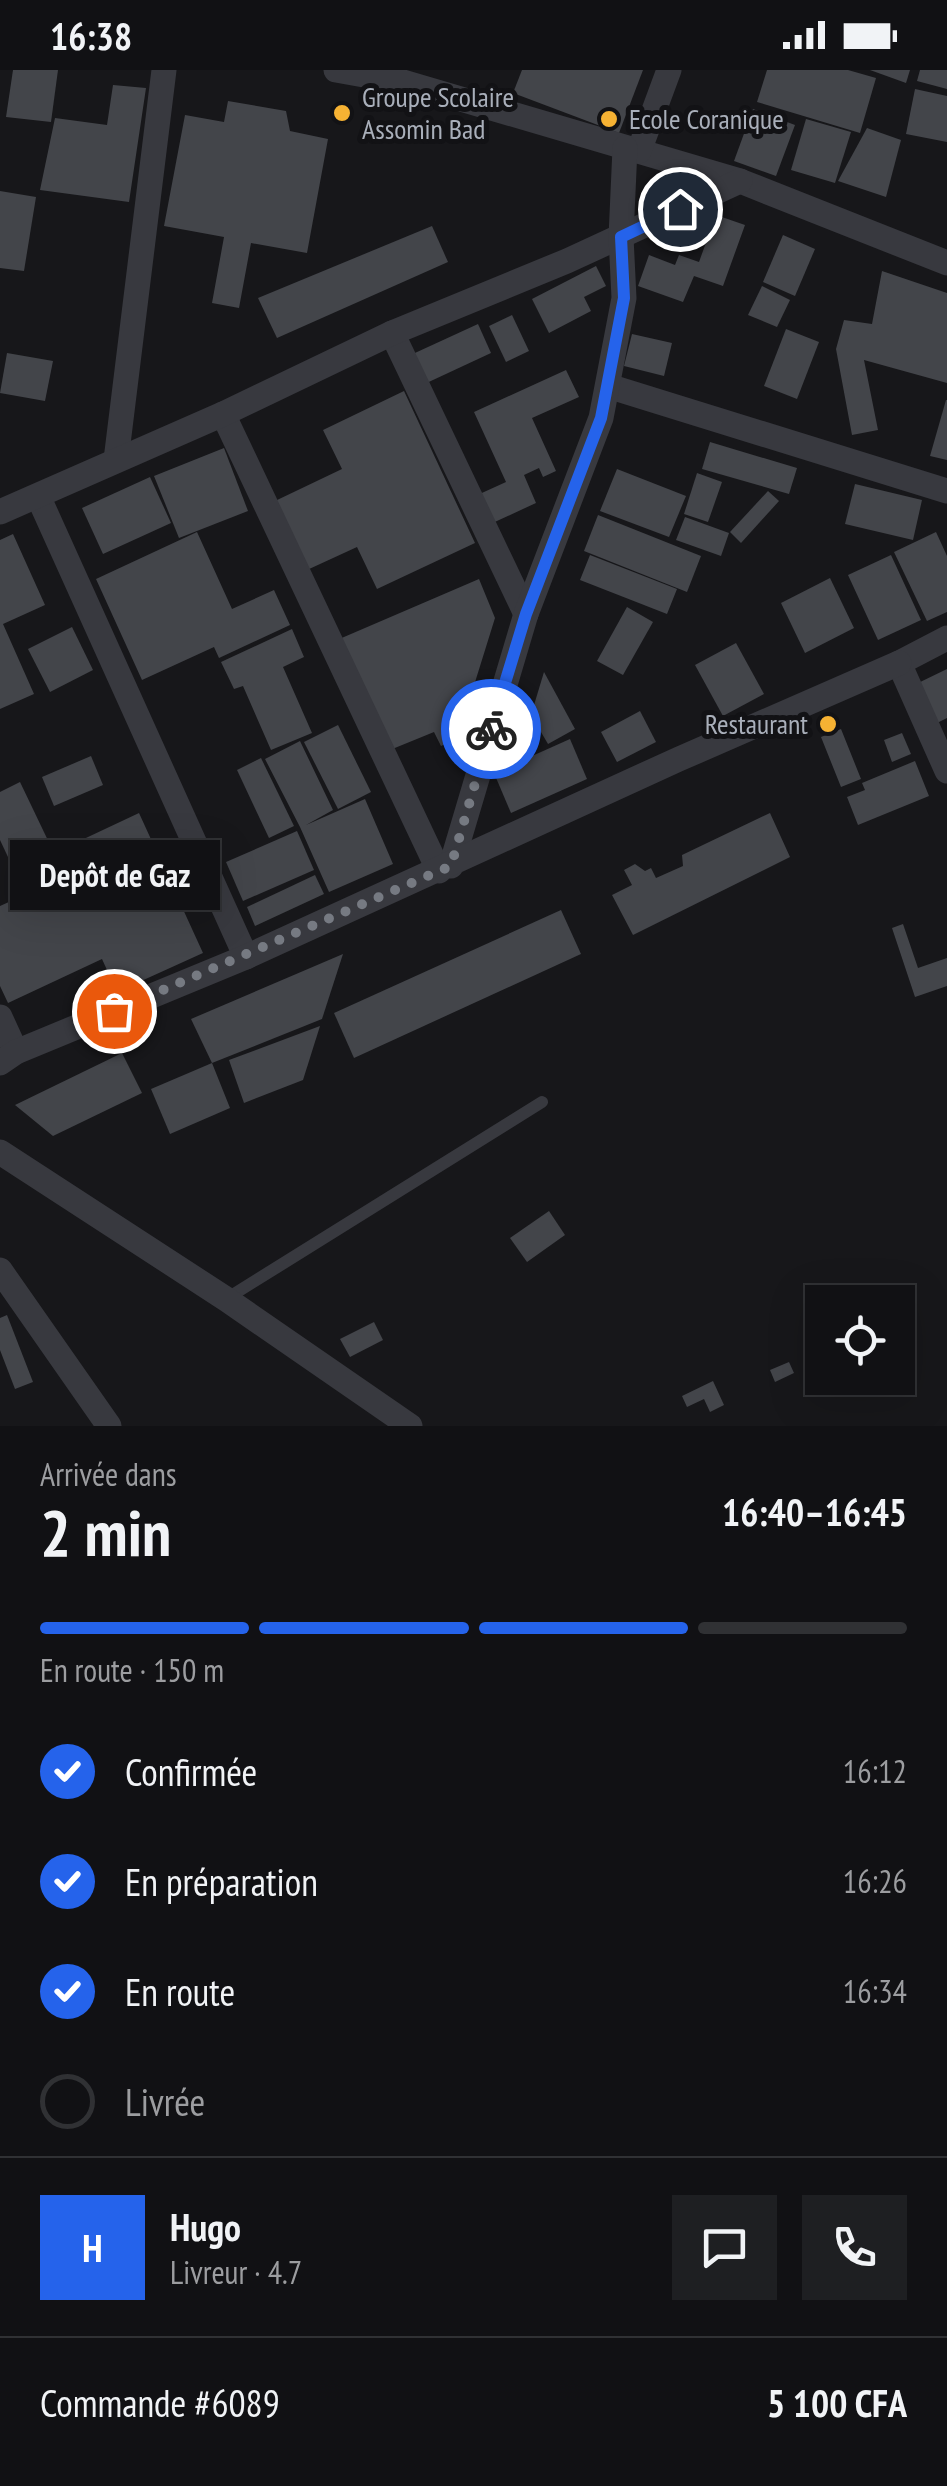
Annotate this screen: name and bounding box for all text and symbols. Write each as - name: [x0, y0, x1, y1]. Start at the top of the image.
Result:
- text: 16:38: [50, 11, 132, 60]
- place label: Groupe Scolaire Assomin Bad: [362, 78, 514, 147]
- place label: Ecole Coranique: [629, 100, 784, 137]
- marker: Groupe Scolaire Assomin Bad: [331, 102, 353, 124]
- marker: Ecole Coranique: [598, 108, 620, 130]
- pin: [638, 167, 723, 252]
- icon: home: [653, 182, 708, 237]
- courier: [441, 679, 541, 779]
- icon: bike: [464, 702, 519, 757]
- place label: Restaurant: [705, 705, 808, 742]
- marker: Restaurant: [817, 713, 839, 735]
- callout: Depôt de Gaz: [9, 841, 219, 911]
- text: Depôt de Gaz: [40, 854, 190, 896]
- pin: [72, 969, 157, 1054]
- icon: bag: [87, 984, 142, 1039]
- map controls: [805, 1285, 915, 1395]
- button: locate: [805, 1285, 915, 1395]
- text: Arrivée dans: [40, 1453, 177, 1495]
- text: 16:40–16:45: [722, 1487, 907, 1536]
- text: 2 min: [40, 1490, 171, 1574]
- text: En route · 150 m: [40, 1649, 224, 1691]
- icon: check: [40, 1744, 95, 1799]
- text: Confirmée: [125, 1747, 257, 1796]
- text: 16:12: [843, 1750, 907, 1792]
- icon: check: [40, 1854, 95, 1909]
- text: En préparation: [125, 1857, 318, 1906]
- text: 16:26: [843, 1860, 907, 1902]
- icon: check: [40, 1964, 95, 2019]
- text: En route: [125, 1967, 235, 2016]
- text: 16:34: [843, 1970, 907, 2012]
- text: Livrée: [125, 2077, 205, 2126]
- button: chat: [672, 2195, 777, 2300]
- button: phone: [802, 2195, 907, 2300]
- text: Hugo: [170, 2202, 241, 2251]
- text: H: [82, 2223, 103, 2272]
- text: Livreur · 4.7: [170, 2251, 302, 2293]
- text: Commande #6089: [40, 2378, 280, 2427]
- text: 5 100 CFA: [767, 2378, 907, 2427]

